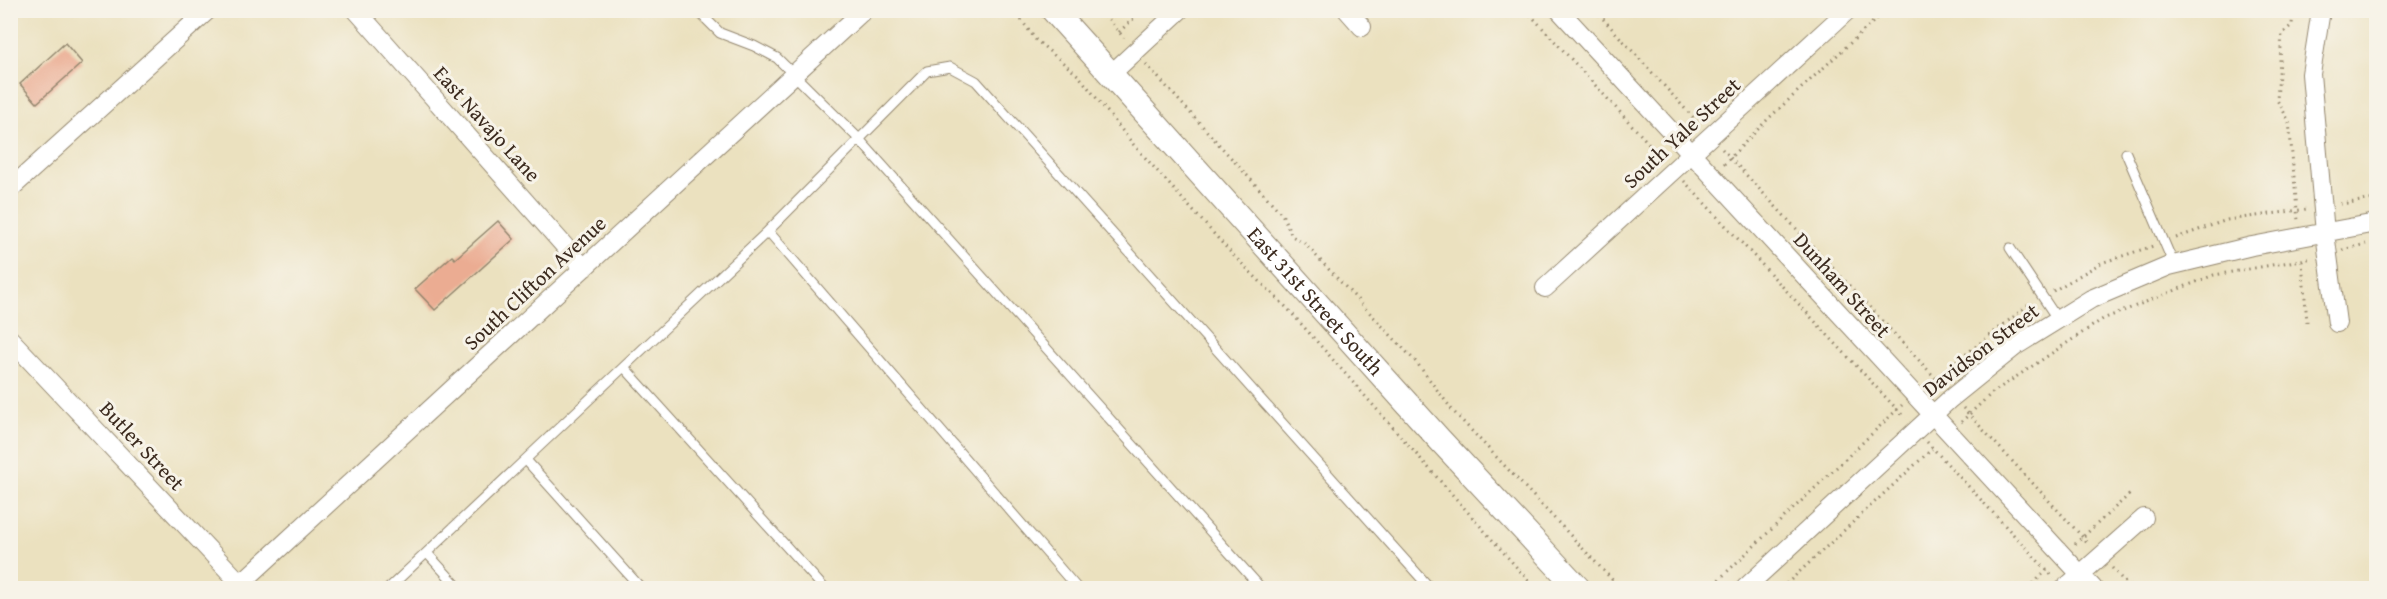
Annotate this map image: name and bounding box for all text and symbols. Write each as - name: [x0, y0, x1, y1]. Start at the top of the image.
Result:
- street label: East Navajo Lane: [427, 59, 548, 189]
- street label: South Yale Street: [1616, 69, 1748, 195]
- street label: South Clifton Avenue: [456, 208, 613, 357]
- street label: East 31st Street South: [1240, 220, 1391, 383]
- street label: Dunham Street: [1787, 225, 1899, 345]
- street label: Davidson Street: [1916, 295, 2046, 404]
- street label: Butler Street: [93, 394, 193, 498]

